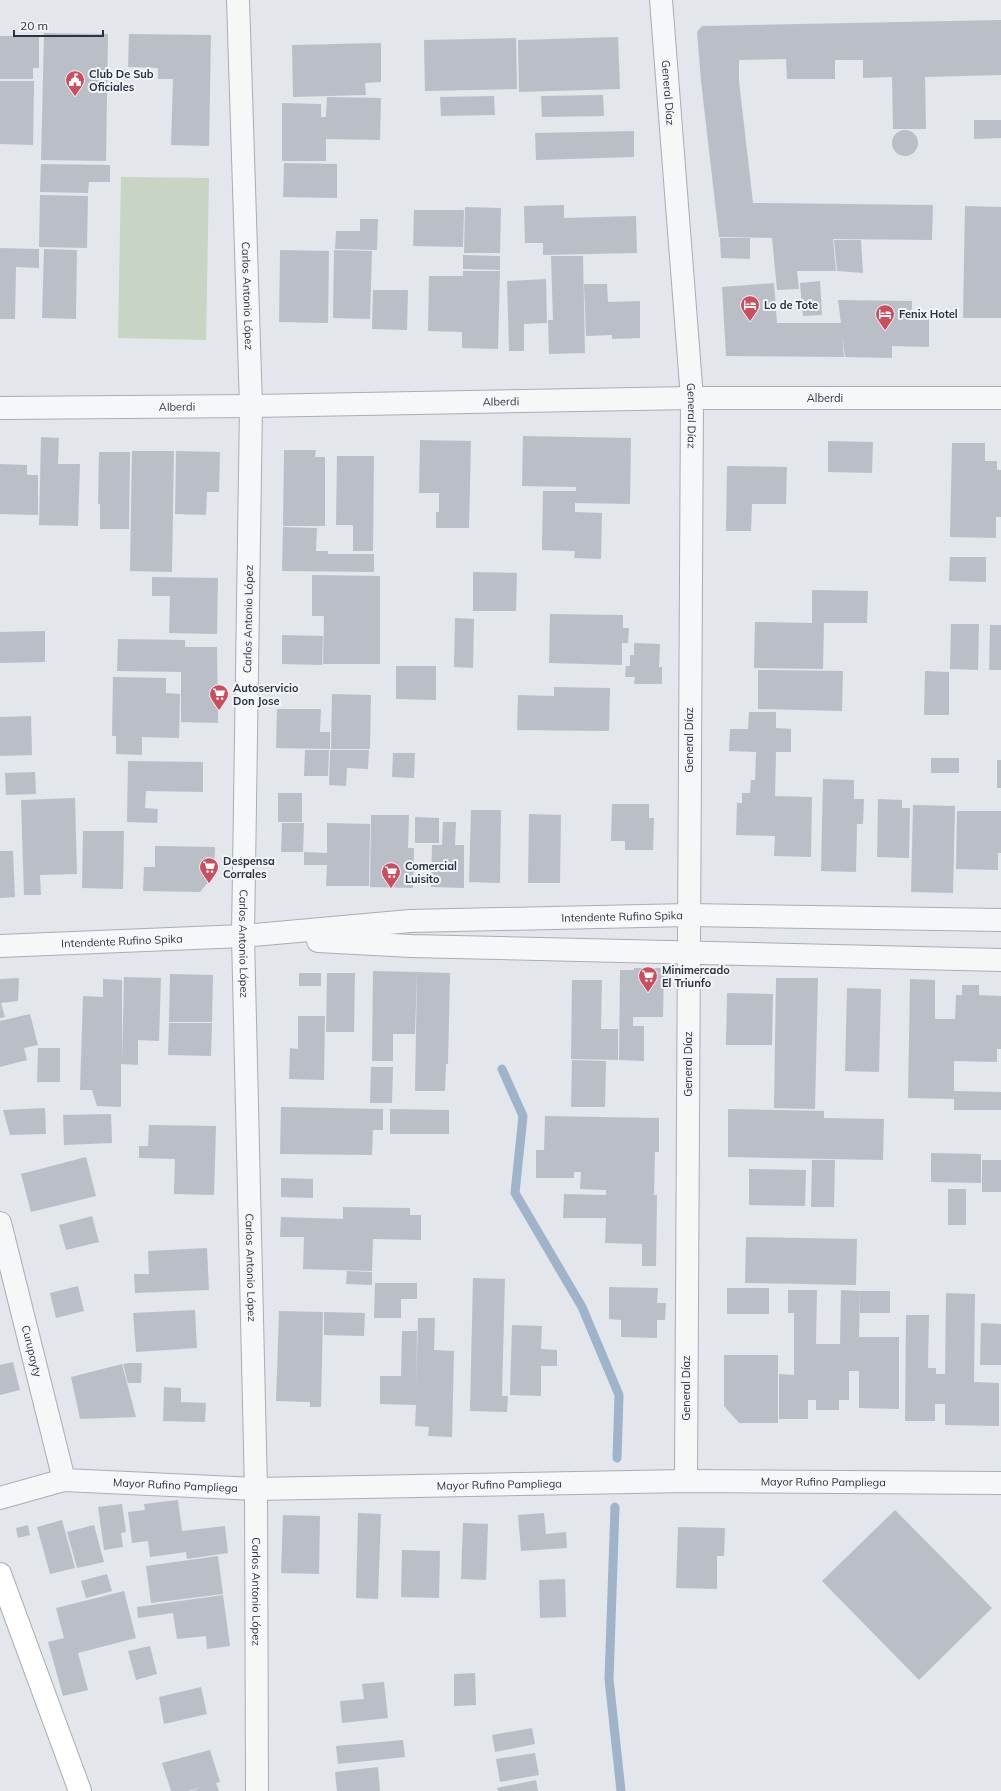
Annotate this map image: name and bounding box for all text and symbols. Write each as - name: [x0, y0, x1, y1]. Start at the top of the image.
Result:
- scale bar: [14, 12, 103, 38]
- text: 20 m: [20, 18, 48, 33]
- street label: General Díaz: [659, 59, 678, 126]
- place label: Club De Sub Oficiales: [89, 67, 154, 94]
- public building icon: Club De Sub Oficiales: [64, 69, 86, 97]
- street label: Carlos Antonio López: [239, 241, 256, 351]
- hotel icon: Lo de Tote: [739, 294, 761, 322]
- place label: Lo de Tote: [764, 298, 818, 312]
- hotel icon: Fenix Hotel: [874, 303, 896, 331]
- place label: Fenix Hotel: [899, 307, 958, 321]
- street label: General Díaz: [684, 382, 699, 449]
- street label: Alberdi: [807, 391, 843, 405]
- street label: Alberdi: [483, 394, 519, 409]
- street label: Alberdi: [159, 399, 195, 414]
- street label: Carlos Antonio López: [240, 564, 256, 673]
- place label: Autoservicio Don Jose: [233, 681, 299, 708]
- supermarket icon: Autoservicio Don Jose: [208, 683, 230, 711]
- street label: General Díaz: [682, 707, 696, 773]
- place label: Despensa Corrales: [223, 854, 275, 881]
- supermarket icon: Despensa Corrales: [198, 856, 220, 884]
- place label: Comercial Luisito: [405, 859, 457, 886]
- supermarket icon: Comercial Luisito: [380, 861, 402, 889]
- street label: Carlos Antonio López: [236, 889, 251, 998]
- street label: Intendente Rufino Spika: [561, 908, 683, 925]
- street label: Intendente Rufino Spika: [61, 931, 183, 950]
- place label: Minimercado El Triunfo: [662, 963, 730, 990]
- supermarket icon: Minimercado El Triunfo: [637, 965, 659, 993]
- street label: General Díaz: [681, 1031, 695, 1097]
- street label: Carlos Antonio López: [243, 1213, 259, 1322]
- street label: Curupayty: [19, 1324, 45, 1379]
- street label: General Díaz: [679, 1355, 693, 1421]
- street label: Mayor Rufino Pampliega: [761, 1474, 886, 1489]
- street label: Mayor Rufino Pampliega: [113, 1475, 238, 1495]
- street label: Mayor Rufino Pampliega: [437, 1476, 562, 1493]
- street label: Carlos Antonio López: [249, 1537, 264, 1646]

